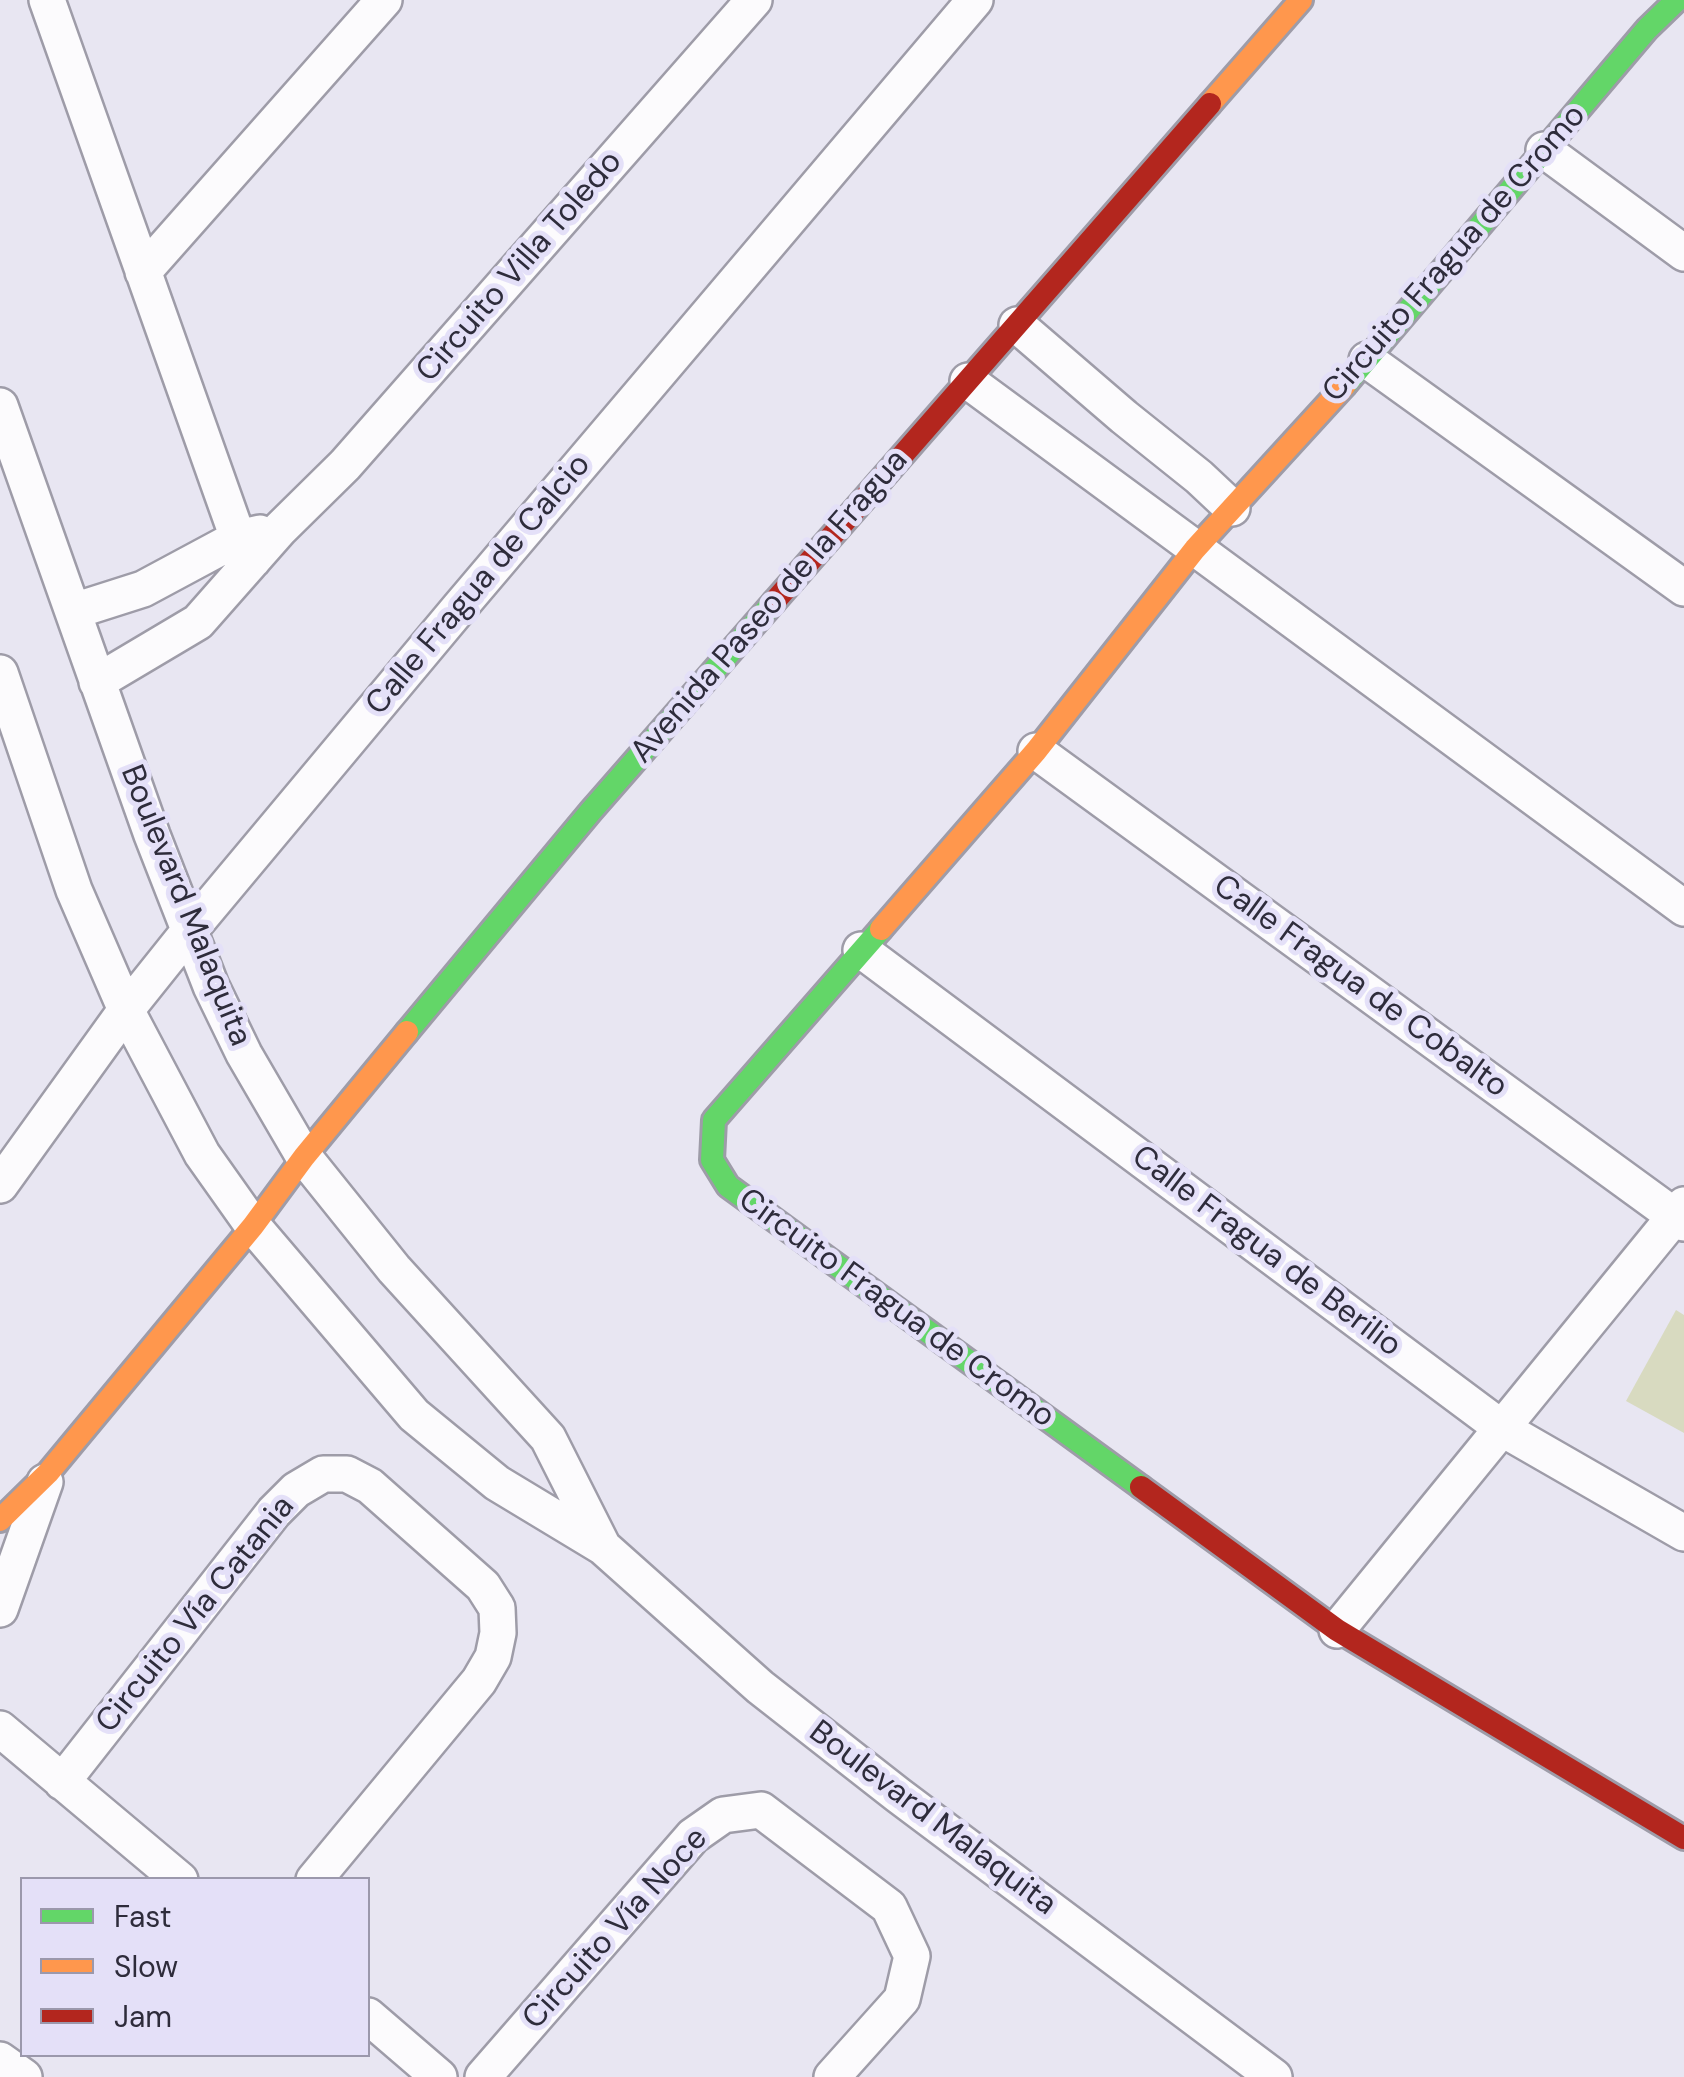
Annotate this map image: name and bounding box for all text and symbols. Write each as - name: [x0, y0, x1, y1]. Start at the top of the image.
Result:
- street label: Circuito Fragua de Cromo: [1315, 97, 1595, 411]
- street label: Circuito Villa Toledo: [409, 144, 631, 390]
- street label: Avenida Paseo de la Fragua: [623, 442, 917, 772]
- street label: Calle Fragua de Calcio: [359, 447, 599, 723]
- street label: Boulevard Malaquita: [111, 760, 259, 1052]
- street label: Calle Fragua de Cobalto: [1205, 867, 1515, 1107]
- street label: Calle Fragua de Berilio: [1124, 1138, 1408, 1366]
- street label: Circuito Fragua de Cromo: [730, 1181, 1062, 1437]
- street label: Circuito Vía Catania: [89, 1489, 303, 1741]
- street label: Boulevard Malaquita: [801, 1714, 1063, 1924]
- street label: Circuito Vía Noce: [515, 1820, 717, 2038]
- legend: [20, 1877, 370, 2057]
- text: Fast: [114, 1897, 172, 1936]
- text: Slow: [114, 1947, 178, 1986]
- text: Jam: [114, 1997, 172, 2036]

